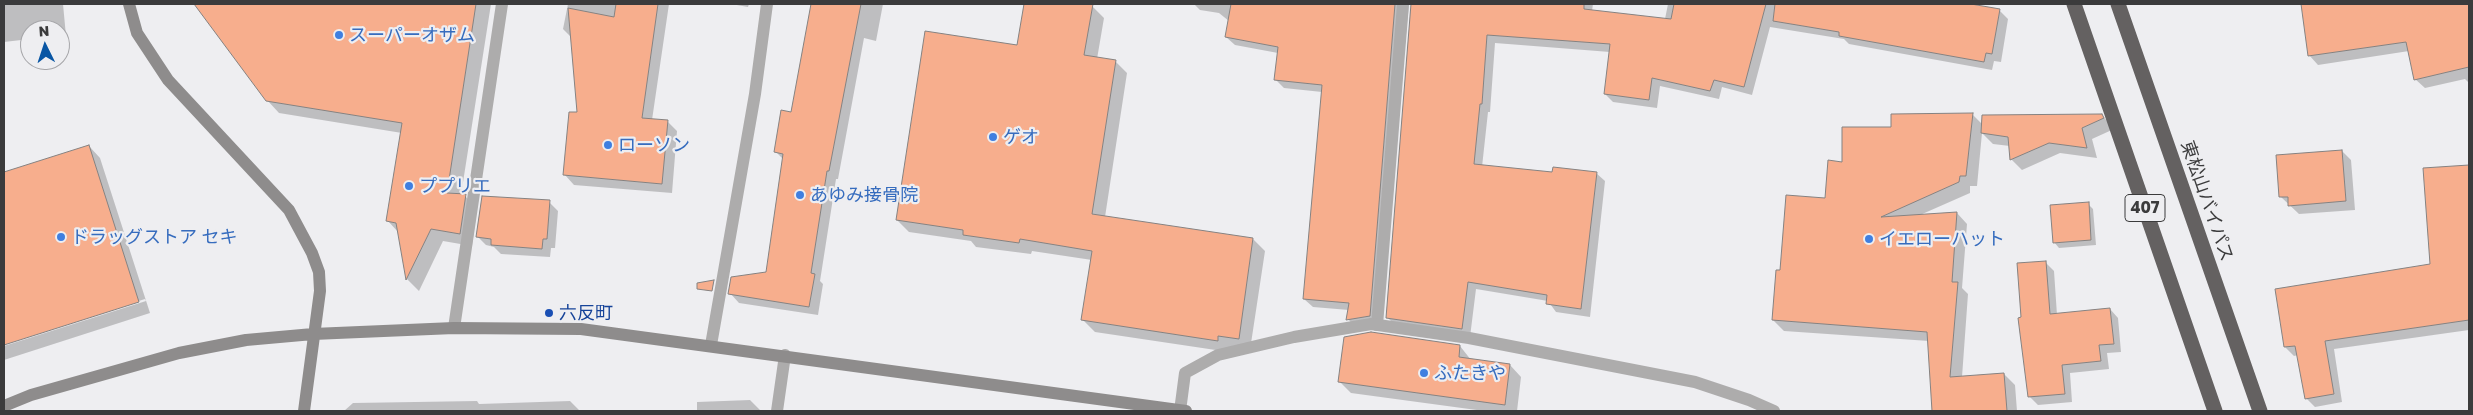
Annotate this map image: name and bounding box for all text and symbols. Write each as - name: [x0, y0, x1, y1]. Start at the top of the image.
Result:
- north arrow: [20, 20, 70, 70]
- text: N: [38, 22, 50, 39]
- place label: スーパーオザム: [349, 24, 475, 46]
- marker: スーパーオザム: [333, 29, 345, 41]
- place label: ゲオ: [1003, 126, 1039, 148]
- marker: ゲオ: [987, 131, 999, 143]
- place label: ローソン: [618, 134, 690, 156]
- street label: 東松山バイパス: [2176, 138, 2238, 264]
- marker: ローソン: [602, 139, 614, 151]
- place label: ププリエ: [419, 175, 491, 197]
- marker: ププリエ: [403, 180, 415, 192]
- place label: あゆみ接骨院: [810, 184, 918, 206]
- marker: あゆみ接骨院: [794, 189, 806, 201]
- road number: 407: [2125, 194, 2165, 222]
- place label: ドラッグストア セキ: [71, 226, 237, 248]
- place label: イエローハット: [1879, 228, 2005, 250]
- marker: ドラッグストア セキ: [55, 231, 67, 243]
- marker: イエローハット: [1863, 233, 1875, 245]
- place label: 六反町: [559, 302, 613, 324]
- marker: 六反町: [543, 307, 555, 319]
- place label: ふたきや: [1434, 362, 1506, 384]
- marker: ふたきや: [1418, 367, 1430, 379]

